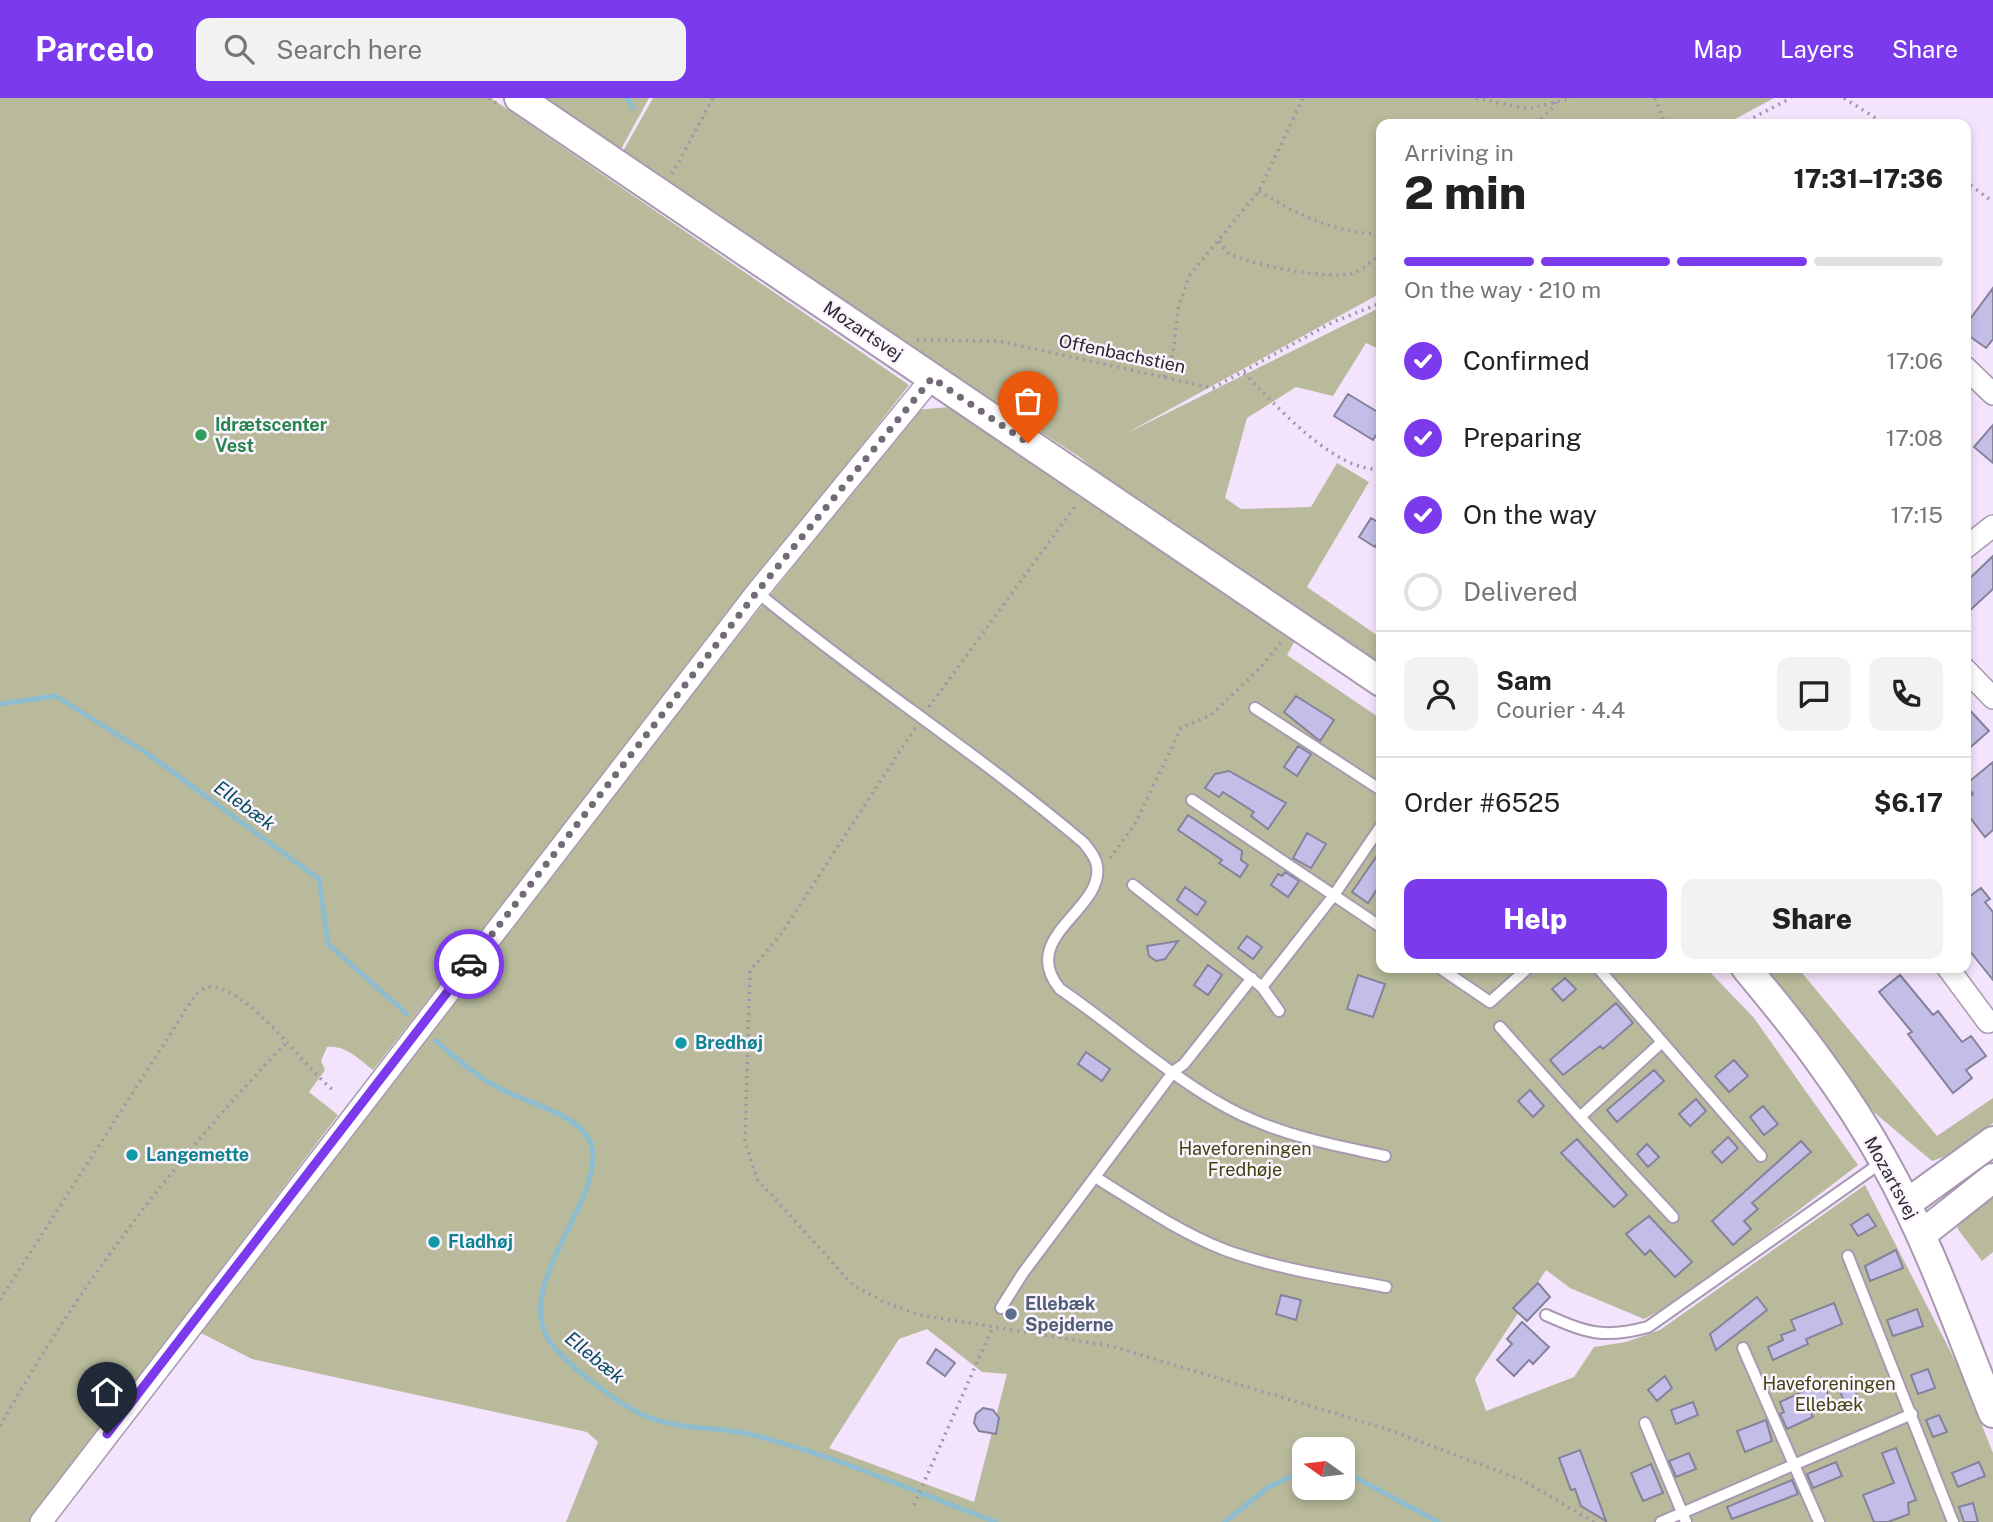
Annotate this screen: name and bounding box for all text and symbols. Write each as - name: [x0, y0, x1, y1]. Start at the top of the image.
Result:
- search box: [196, 18, 686, 81]
- text: Parcelo: [35, 30, 154, 68]
- icon: search: [220, 30, 258, 68]
- text: Search here: [276, 34, 422, 65]
- text: Map: [1693, 35, 1742, 63]
- text: Layers: [1780, 35, 1854, 63]
- text: Share: [1892, 35, 1958, 63]
- text: Arriving in: [1404, 139, 1514, 166]
- text: 17:31–17:36: [1793, 163, 1943, 194]
- text: 2 min: [1404, 165, 1526, 219]
- text: On the way · 210 m: [1404, 276, 1601, 303]
- street label: Mozartsvej: [820, 296, 907, 365]
- street label: Offenbachstien: [1057, 330, 1187, 377]
- icon: check: [1404, 342, 1442, 380]
- text: Confirmed: [1463, 345, 1590, 376]
- text: 17:06: [1886, 347, 1943, 374]
- pin: [998, 371, 1058, 443]
- icon: bag: [1009, 382, 1047, 420]
- place label: Idrætscenter Vest: [215, 414, 328, 456]
- icon: check: [1404, 419, 1442, 457]
- text: Preparing: [1463, 422, 1582, 453]
- text: 17:08: [1886, 424, 1943, 451]
- marker: Idrætscenter Vest: [193, 427, 209, 443]
- icon: check: [1404, 496, 1442, 534]
- text: On the way: [1463, 499, 1597, 530]
- text: 17:15: [1891, 501, 1943, 528]
- text: Delivered: [1463, 576, 1578, 607]
- button: person: [1404, 657, 1478, 731]
- button: chat: [1777, 657, 1851, 731]
- button: phone: [1869, 657, 1943, 731]
- text: Sam: [1496, 665, 1552, 696]
- text: Courier · 4.4: [1496, 696, 1625, 723]
- water label: Ellebæk: [210, 776, 280, 835]
- text: Order #6525: [1404, 787, 1560, 818]
- text: $6.17: [1874, 787, 1943, 818]
- button: Help: [1404, 879, 1667, 959]
- button: Share: [1681, 879, 1943, 959]
- courier: [434, 929, 504, 999]
- icon: car: [450, 945, 488, 983]
- place label: Bredhøj: [695, 1032, 763, 1053]
- marker: Bredhøj: [673, 1035, 689, 1051]
- street label: Mozartsvej: [1860, 1133, 1923, 1223]
- park label: Haveforeningen Fredhøje: [1178, 1138, 1312, 1180]
- place label: Langemette: [146, 1144, 249, 1165]
- marker: Langemette: [124, 1147, 140, 1163]
- place label: Fladhøj: [448, 1231, 513, 1252]
- marker: Fladhøj: [426, 1234, 442, 1250]
- place label: Ellebæk Spejderne: [1025, 1293, 1114, 1335]
- marker: Ellebæk Spejderne: [1003, 1306, 1019, 1322]
- water label: Ellebæk: [561, 1326, 630, 1388]
- pin: [77, 1362, 137, 1434]
- icon: home: [88, 1373, 126, 1411]
- park label: Haveforeningen Ellebæk: [1762, 1373, 1896, 1415]
- north arrow: [1292, 1437, 1354, 1500]
- map controls: [1292, 1437, 1355, 1500]

